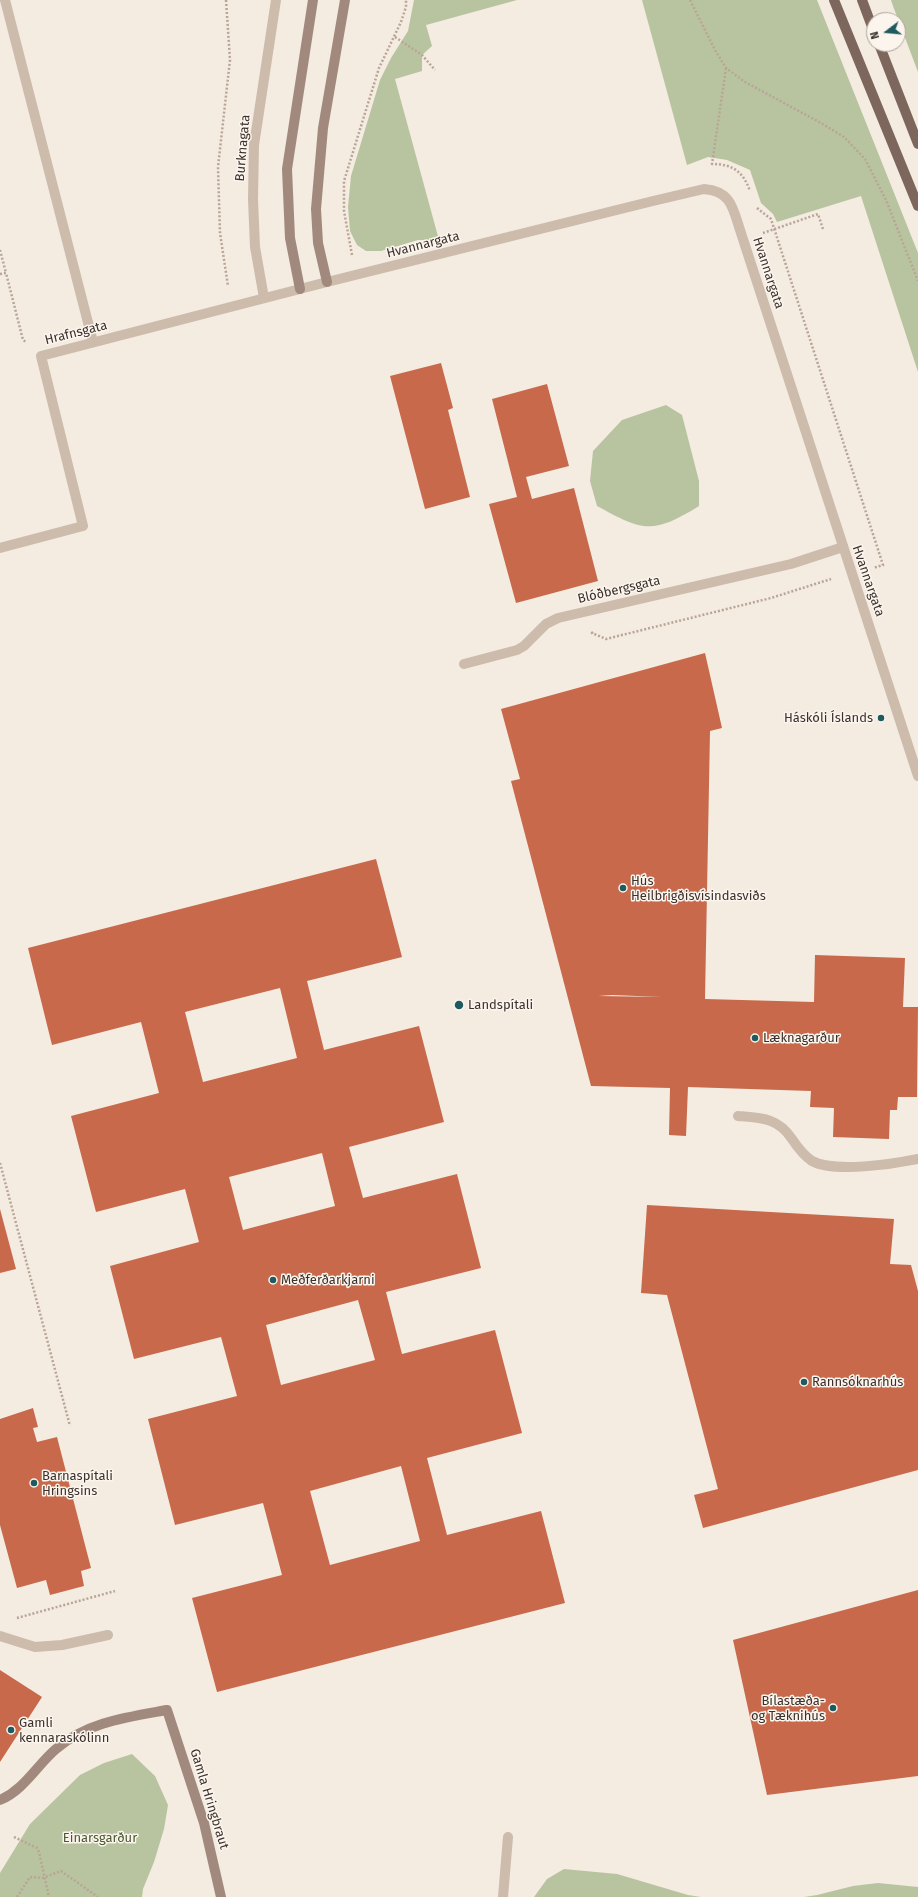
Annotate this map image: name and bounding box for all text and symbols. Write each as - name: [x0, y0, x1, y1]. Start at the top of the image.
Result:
- north arrow: [866, 12, 906, 52]
- text: N: [868, 30, 882, 40]
- street label: Burknagata: [232, 114, 254, 182]
- street label: Hvannargata: [385, 228, 461, 262]
- street label: Hvannargata: [749, 235, 787, 311]
- street label: Hrafnsgata: [43, 318, 109, 348]
- street label: Hvannargata: [848, 543, 888, 619]
- street label: Blóðbergsgata: [576, 573, 662, 607]
- place label: Háskóli Íslands: [784, 710, 873, 726]
- marker: Háskóli Íslands: [876, 713, 886, 723]
- place label: Hús Heilbrigðisvísindasviðs: [631, 873, 766, 904]
- marker: Hús Heilbrigðisvísindasviðs: [618, 883, 628, 893]
- place label: Landspítali: [468, 997, 533, 1013]
- marker: Landspítali: [453, 999, 465, 1011]
- place label: Læknagarður: [763, 1030, 840, 1046]
- marker: Læknagarður: [750, 1033, 760, 1043]
- place label: Meðferðarkjarni: [281, 1272, 375, 1288]
- marker: Meðferðarkjarni: [268, 1275, 278, 1285]
- place label: Rannsóknarhús: [812, 1374, 903, 1390]
- marker: Rannsóknarhús: [799, 1377, 809, 1387]
- place label: Barnaspítali Hringsins: [42, 1468, 113, 1499]
- marker: Barnaspítali Hringsins: [29, 1478, 39, 1488]
- place label: Bílastæða- og Tæknihús: [751, 1693, 825, 1724]
- marker: Bílastæða- og Tæknihús: [828, 1703, 838, 1713]
- place label: Gamli kennaraskólinn: [19, 1715, 109, 1746]
- marker: Gamli kennaraskólinn: [6, 1725, 16, 1735]
- street label: Gamla Hringbraut: [186, 1747, 232, 1851]
- park label: Einarsgarður: [63, 1830, 137, 1846]

